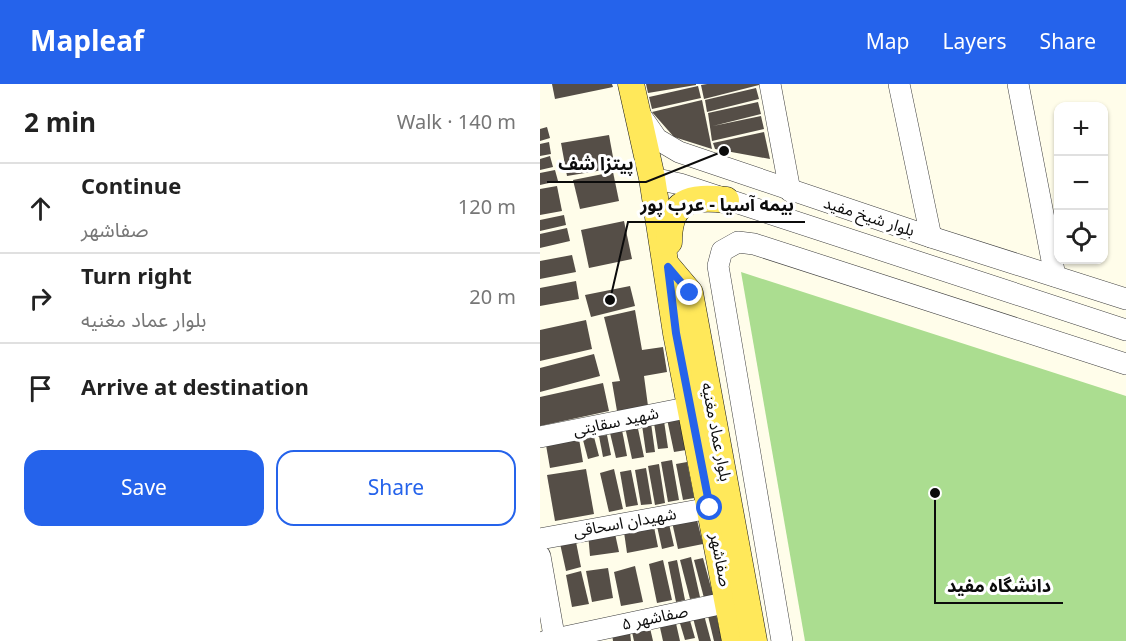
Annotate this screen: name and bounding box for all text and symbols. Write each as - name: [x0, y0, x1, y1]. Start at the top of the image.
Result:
- text: Mapleaf: [30, 13, 144, 72]
- text: Map: [866, 20, 910, 64]
- text: Layers: [943, 20, 1007, 64]
- text: Share: [1040, 20, 1096, 64]
- text: 2 min: [24, 96, 96, 151]
- text: Walk · 140 m: [397, 102, 516, 144]
- map controls: [1054, 102, 1108, 264]
- button: +: [1054, 102, 1108, 156]
- text: پیتزا شف: [558, 145, 634, 183]
- callout: پیتزا شف: [547, 146, 646, 182]
- button: −: [1054, 156, 1108, 210]
- text: Continue: [81, 164, 181, 210]
- callout: بیمه آسیا - عرب پور: [628, 186, 805, 222]
- text: بیمه آسیا - عرب پور: [639, 186, 794, 224]
- street label: بلوار شیخ مفید: [819, 186, 919, 248]
- text: 120 m: [458, 187, 516, 229]
- icon: ahead: [24, 192, 57, 225]
- text: صفاشهر: [81, 210, 149, 252]
- button: locate: [1054, 210, 1108, 264]
- text: Turn right: [81, 254, 192, 300]
- text: 20 m: [469, 277, 516, 319]
- route end: [676, 279, 702, 305]
- icon: right: [24, 282, 57, 315]
- text: بلوار عماد مغنیه: [81, 300, 206, 342]
- text: Arrive at destination: [81, 365, 309, 411]
- icon: arrive: [24, 372, 57, 405]
- street label: بلوار عماد مغنیه: [690, 380, 742, 484]
- street label: شهید سقایتی: [570, 396, 662, 448]
- button: Save: [24, 450, 264, 526]
- button: Share: [276, 450, 516, 526]
- route start: [696, 494, 722, 520]
- street label: شهیدان اسحاقی: [571, 497, 679, 549]
- street label: صفاشهر: [698, 529, 742, 590]
- callout: دانشگاه مفید: [935, 567, 1063, 603]
- text: دانشگاه مفید: [947, 567, 1051, 605]
- street label: صفاشهر ۵: [619, 594, 691, 641]

